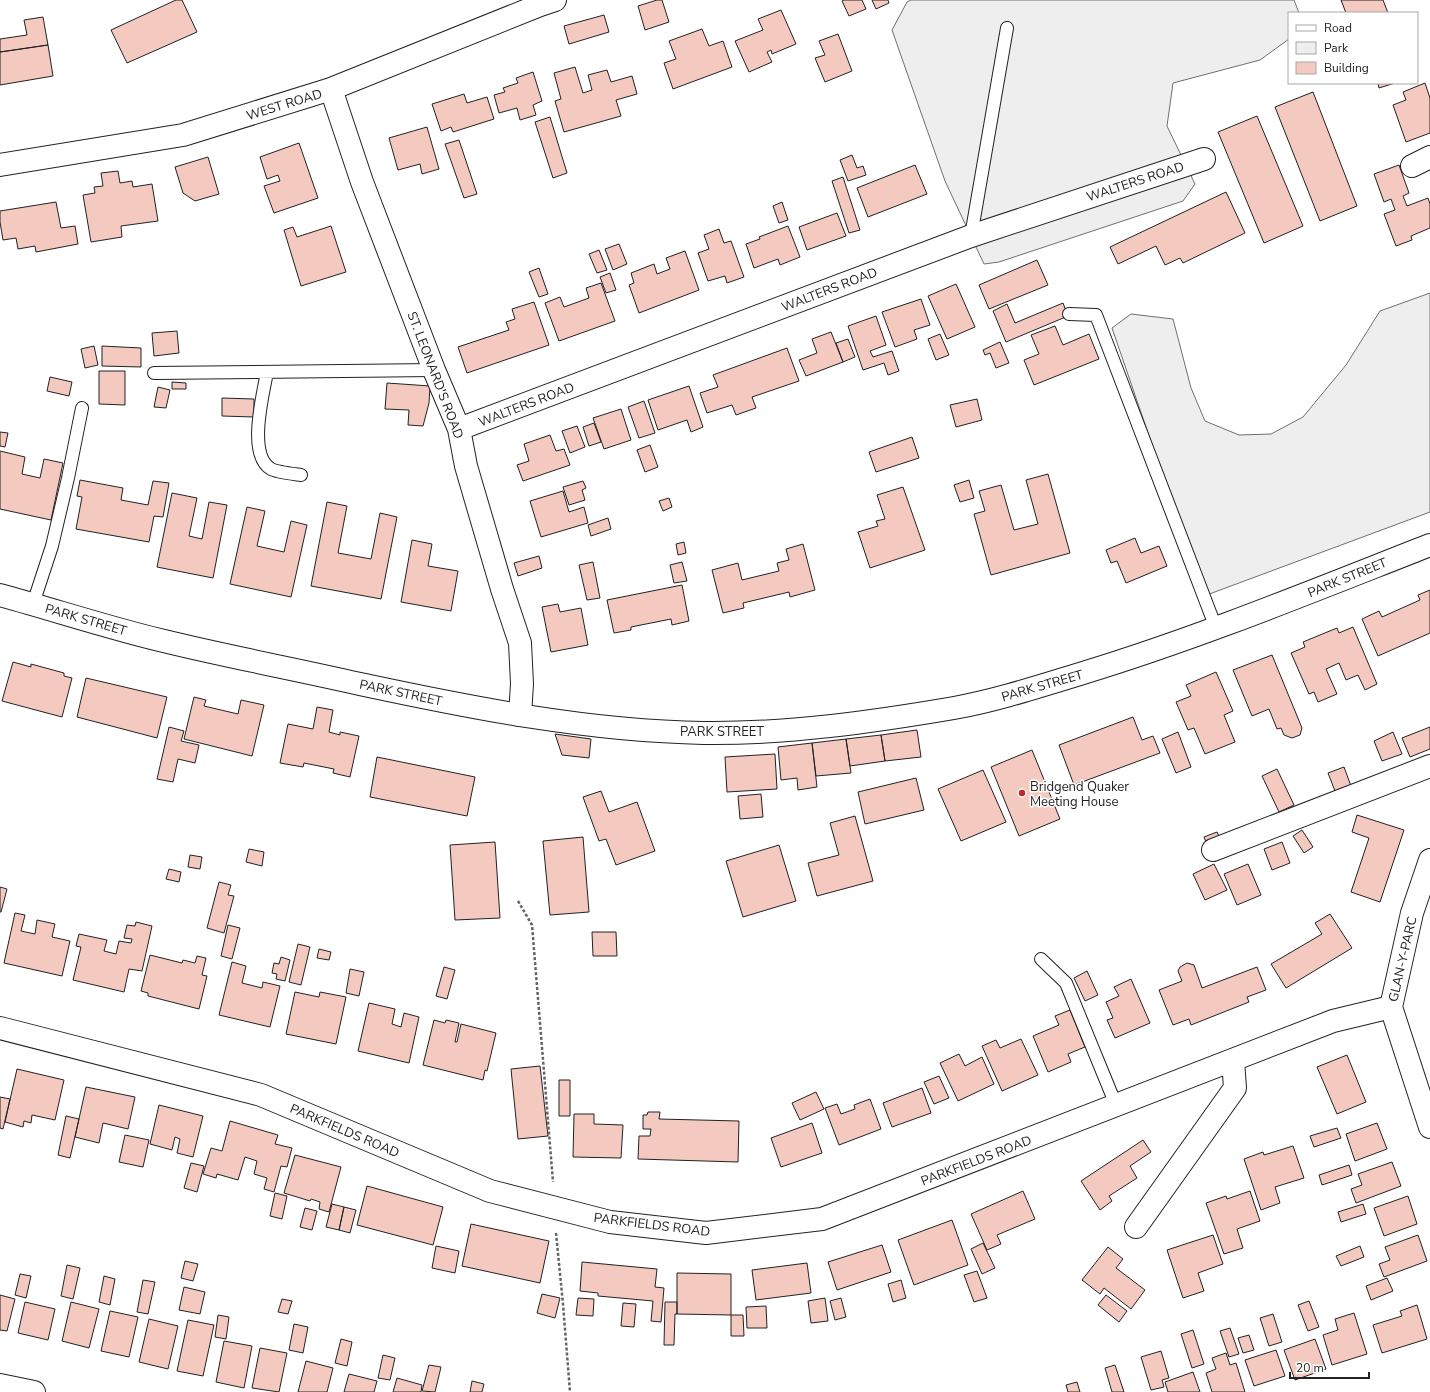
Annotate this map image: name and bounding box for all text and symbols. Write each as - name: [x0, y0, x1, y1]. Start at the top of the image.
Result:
- legend: [1288, 12, 1418, 84]
- text: Road: [1324, 20, 1352, 36]
- text: Park: [1324, 40, 1349, 56]
- text: Building: [1324, 60, 1369, 76]
- street label: WEST ROAD: [244, 85, 324, 125]
- street label: WALTERS ROAD: [1084, 158, 1186, 206]
- street label: WALTERS ROAD: [779, 263, 880, 317]
- street label: ST. LEONARD'S ROAD: [402, 309, 468, 442]
- street label: WALTERS ROAD: [476, 378, 577, 432]
- street label: PARK STREET: [1305, 554, 1390, 602]
- street label: PARK STREET: [43, 600, 129, 640]
- street label: PARK STREET: [999, 666, 1085, 706]
- street label: PARK STREET: [358, 675, 444, 711]
- street label: PARK STREET: [680, 723, 764, 741]
- place label: Bridgend Quaker Meeting House: [1030, 778, 1129, 811]
- marker: Bridgend Quaker Meeting House: [1017, 788, 1027, 798]
- street label: GLAN-Y-PARC: [1384, 915, 1422, 1004]
- street label: PARKFIELDS ROAD: [287, 1100, 402, 1162]
- street label: PARKFIELDS ROAD: [918, 1132, 1034, 1190]
- street label: PARKFIELDS ROAD: [593, 1209, 711, 1241]
- scale bar: [1290, 1354, 1369, 1380]
- text: 20 m: [1296, 1360, 1324, 1376]

